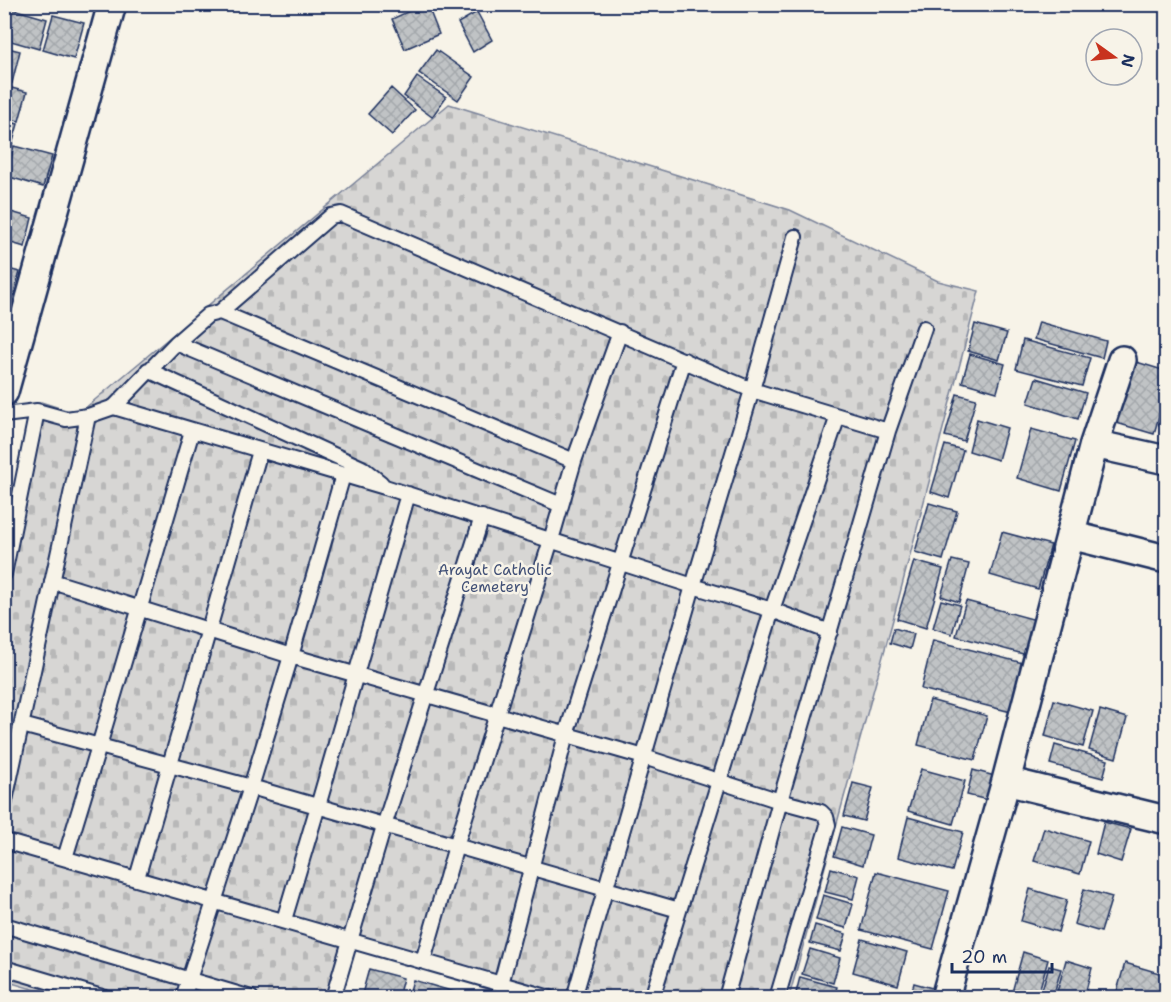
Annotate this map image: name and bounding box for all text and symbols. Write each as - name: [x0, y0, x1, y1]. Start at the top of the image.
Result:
- north arrow: [1084, 27, 1144, 87]
- text: N: [1116, 52, 1140, 70]
- park label: Arayat Catholic Cemetery: [438, 560, 552, 597]
- scale bar: [952, 936, 1052, 974]
- text: 20 m: [961, 945, 1007, 969]

